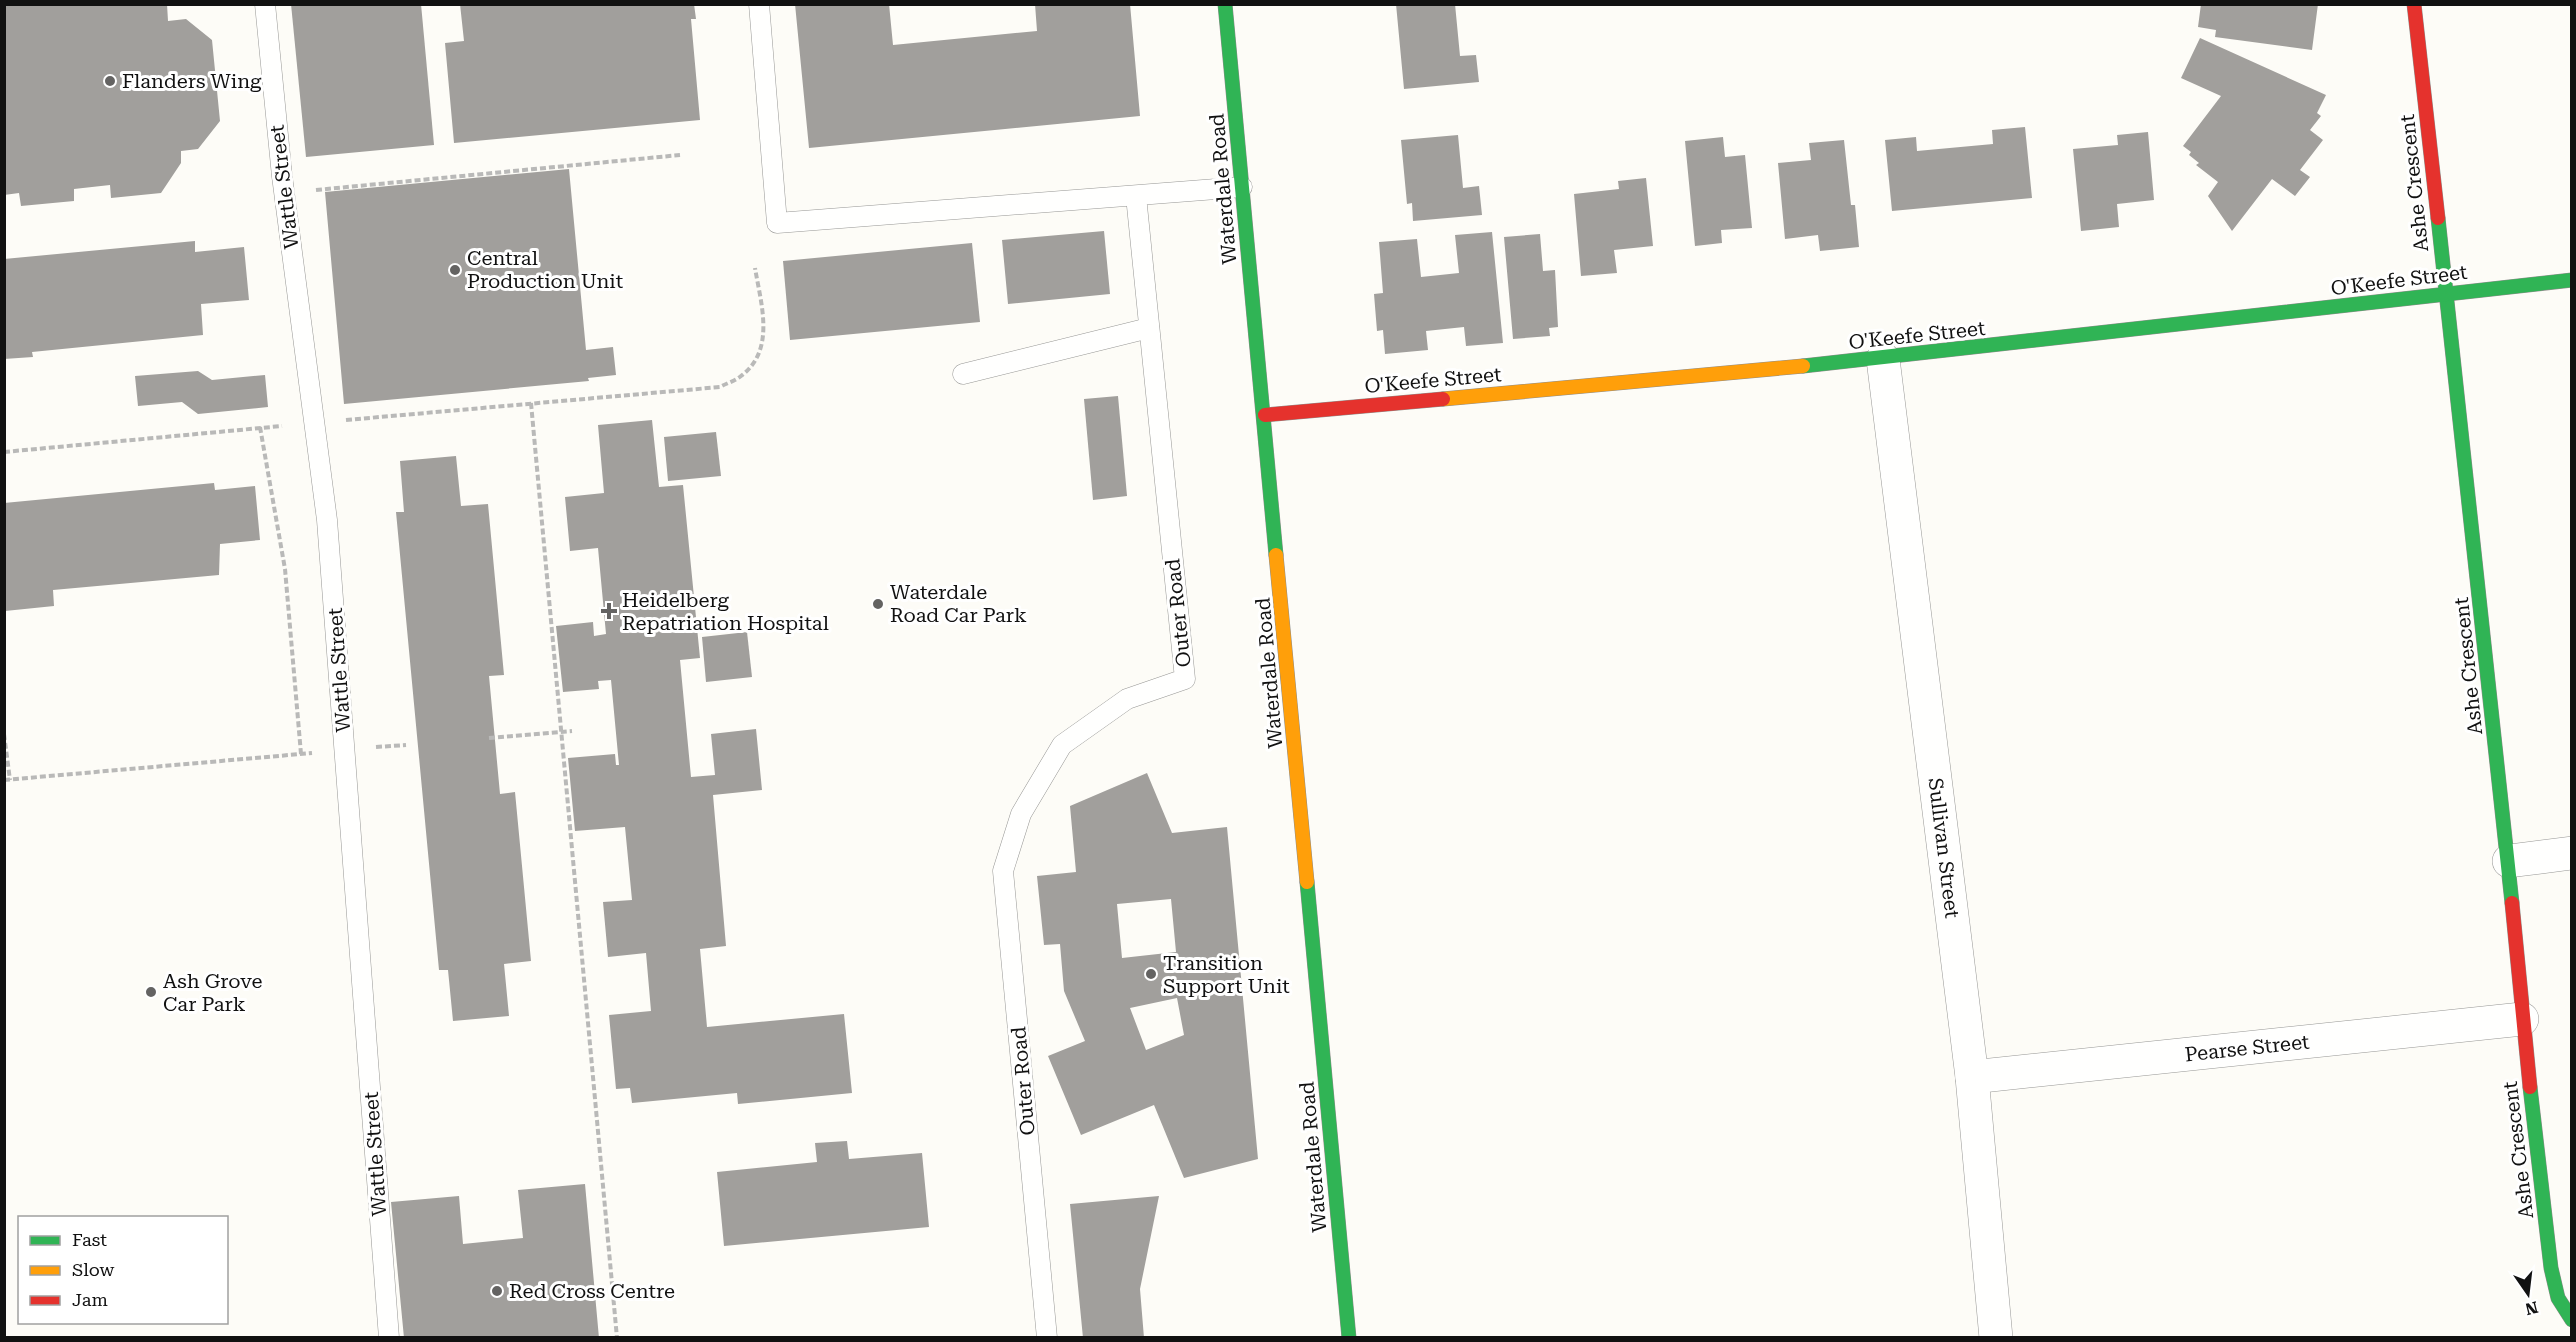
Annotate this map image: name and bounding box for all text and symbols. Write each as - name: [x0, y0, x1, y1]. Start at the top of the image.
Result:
- place label: Flanders Wing: [122, 69, 262, 93]
- marker: Flanders Wing: [103, 74, 117, 88]
- street label: Waterdale Road: [1204, 112, 1242, 265]
- street label: Ashe Crescent: [2395, 113, 2433, 253]
- street label: Wattle Street: [264, 123, 304, 250]
- place label: Central Production Unit: [467, 246, 624, 293]
- street label: O'Keefe Street: [2329, 260, 2469, 300]
- marker: Central Production Unit: [448, 263, 462, 277]
- street label: O'Keefe Street: [1848, 316, 1987, 354]
- street label: O'Keefe Street: [1364, 362, 1503, 398]
- street label: Outer Road: [1160, 557, 1196, 668]
- place label: Waterdale Road Car Park: [890, 580, 1027, 627]
- place label: Heidelberg Repatriation Hospital: [622, 588, 829, 635]
- street label: Waterdale Road: [1250, 596, 1288, 749]
- street label: Ashe Crescent: [2449, 596, 2487, 736]
- marker: Waterdale Road Car Park: [871, 597, 885, 611]
- marker: Heidelberg Repatriation Hospital: [600, 602, 618, 620]
- street label: Wattle Street: [323, 606, 355, 733]
- street label: Sullivan Street: [1923, 777, 1965, 920]
- place label: Transition Support Unit: [1163, 951, 1290, 998]
- marker: Transition Support Unit: [1144, 967, 1158, 981]
- place label: Ash Grove Car Park: [163, 969, 262, 1016]
- marker: Ash Grove Car Park: [144, 985, 158, 999]
- street label: Outer Road: [1006, 1025, 1040, 1136]
- street label: Pearse Street: [2184, 1029, 2311, 1066]
- street label: Waterdale Road: [1294, 1080, 1332, 1233]
- street label: Ashe Crescent: [2498, 1080, 2538, 1220]
- street label: Wattle Street: [359, 1090, 391, 1217]
- legend: [18, 1216, 228, 1324]
- text: Fast: [72, 1229, 107, 1250]
- text: Slow: [72, 1259, 114, 1280]
- north arrow: [2498, 1264, 2558, 1324]
- place label: Red Cross Centre: [509, 1279, 675, 1303]
- marker: Red Cross Centre: [490, 1284, 504, 1298]
- text: Jam: [72, 1289, 108, 1310]
- text: N: [2523, 1297, 2540, 1319]

